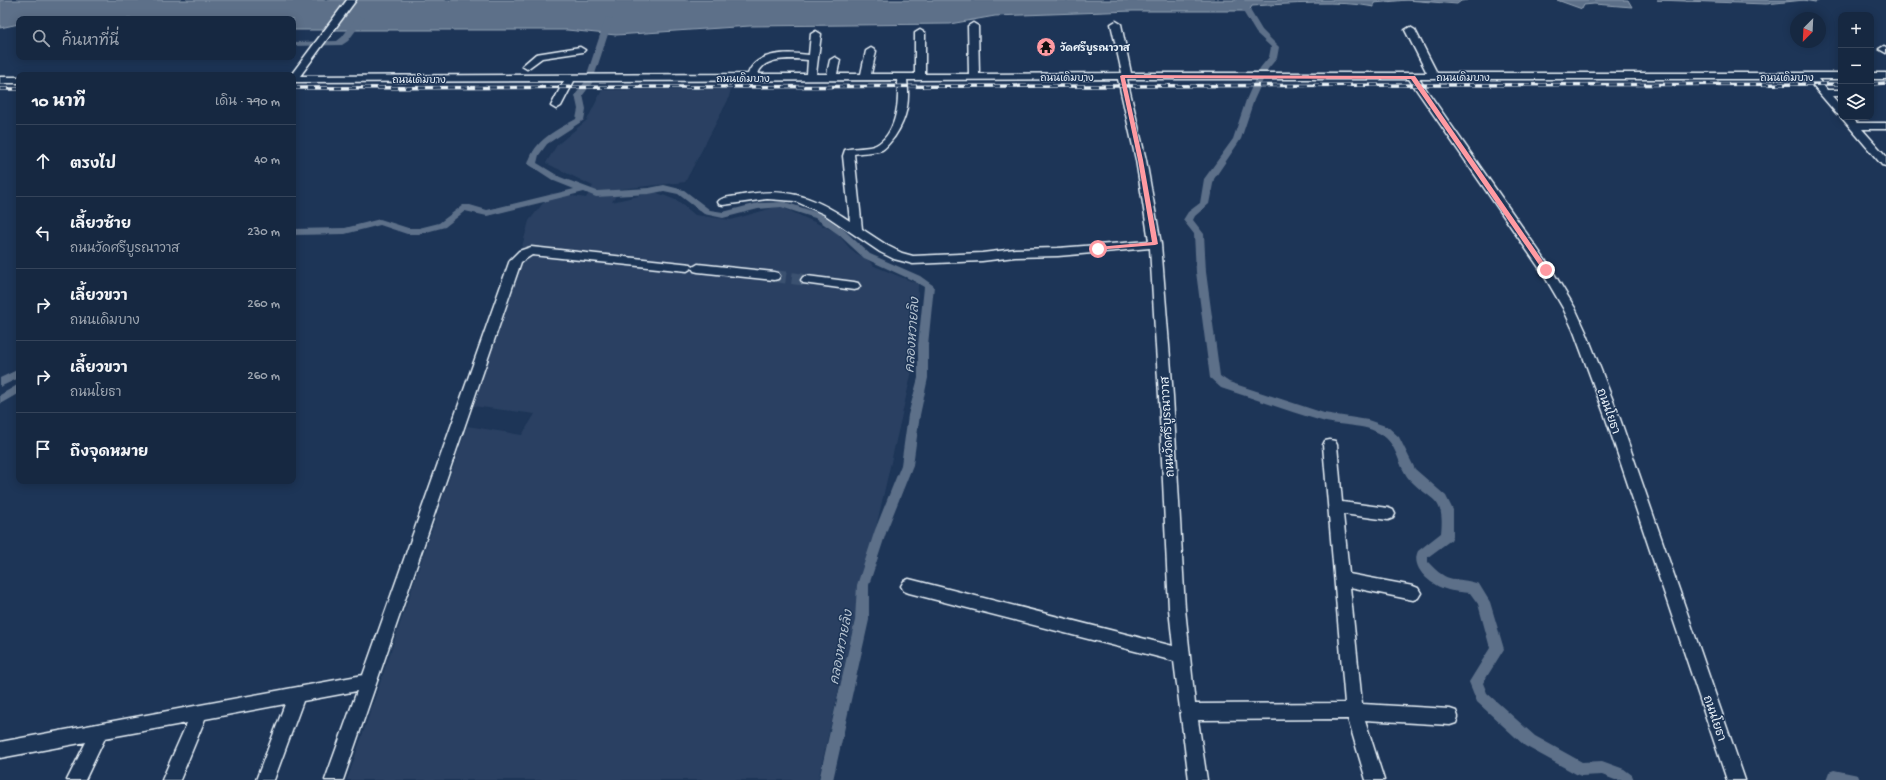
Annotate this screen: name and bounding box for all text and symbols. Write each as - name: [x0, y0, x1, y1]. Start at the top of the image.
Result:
- north arrow: [1790, 12, 1826, 48]
- map controls: [1838, 12, 1874, 120]
- button: +: [1838, 12, 1874, 48]
- search box: [16, 16, 296, 60]
- icon: search: [30, 27, 52, 49]
- text: ค้นหาที่นี่: [62, 33, 119, 51]
- temple icon: วัดศรีบูรณาวาส: [1035, 36, 1057, 58]
- place label: วัดศรีบูรณาวาส: [1060, 40, 1131, 55]
- button: −: [1838, 48, 1874, 84]
- street label: ถนนเดิมบาง: [1040, 71, 1094, 85]
- street label: ถนนเดิมบาง: [1436, 71, 1490, 85]
- street label: ถนนเดิมบาง: [1760, 71, 1814, 85]
- street label: ถนนเดิมบาง: [716, 72, 770, 86]
- street label: ถนนเดิมบาง: [392, 73, 446, 87]
- button: layers: [1838, 84, 1874, 120]
- text: 10 นาที: [32, 93, 85, 113]
- text: เดิน · 790 m: [215, 95, 280, 110]
- icon: ahead: [32, 150, 54, 172]
- text: 40 m: [254, 153, 280, 168]
- text: ตรงไป: [70, 156, 116, 174]
- text: เลี้ยวซ้าย: [70, 216, 131, 234]
- icon: left: [32, 222, 54, 244]
- text: 230 m: [247, 225, 280, 240]
- route start: [1089, 240, 1107, 258]
- text: ถนนวัดศรีบูรณาวาส: [70, 242, 179, 257]
- route end: [1537, 261, 1555, 279]
- text: เลี้ยวขวา: [70, 288, 128, 306]
- icon: right: [32, 294, 54, 316]
- water label: คลองหวายลิง: [901, 295, 924, 373]
- text: 260 m: [247, 297, 280, 312]
- text: ถนนเดิมบาง: [70, 314, 140, 329]
- text: เลี้ยวขวา: [70, 360, 128, 378]
- icon: right: [32, 366, 54, 388]
- text: 260 m: [247, 369, 280, 384]
- street label: ถนนวัดศรีบูรณาวาส: [1157, 375, 1179, 478]
- text: ถนนโยธา: [70, 386, 121, 401]
- street label: ถนนโยธา: [1592, 386, 1625, 436]
- icon: arrive: [32, 438, 54, 460]
- text: ถึงจุดหมาย: [70, 444, 148, 462]
- water label: คลองหวายลิง: [826, 607, 857, 686]
- street label: ถนนโยธา: [1699, 693, 1730, 743]

